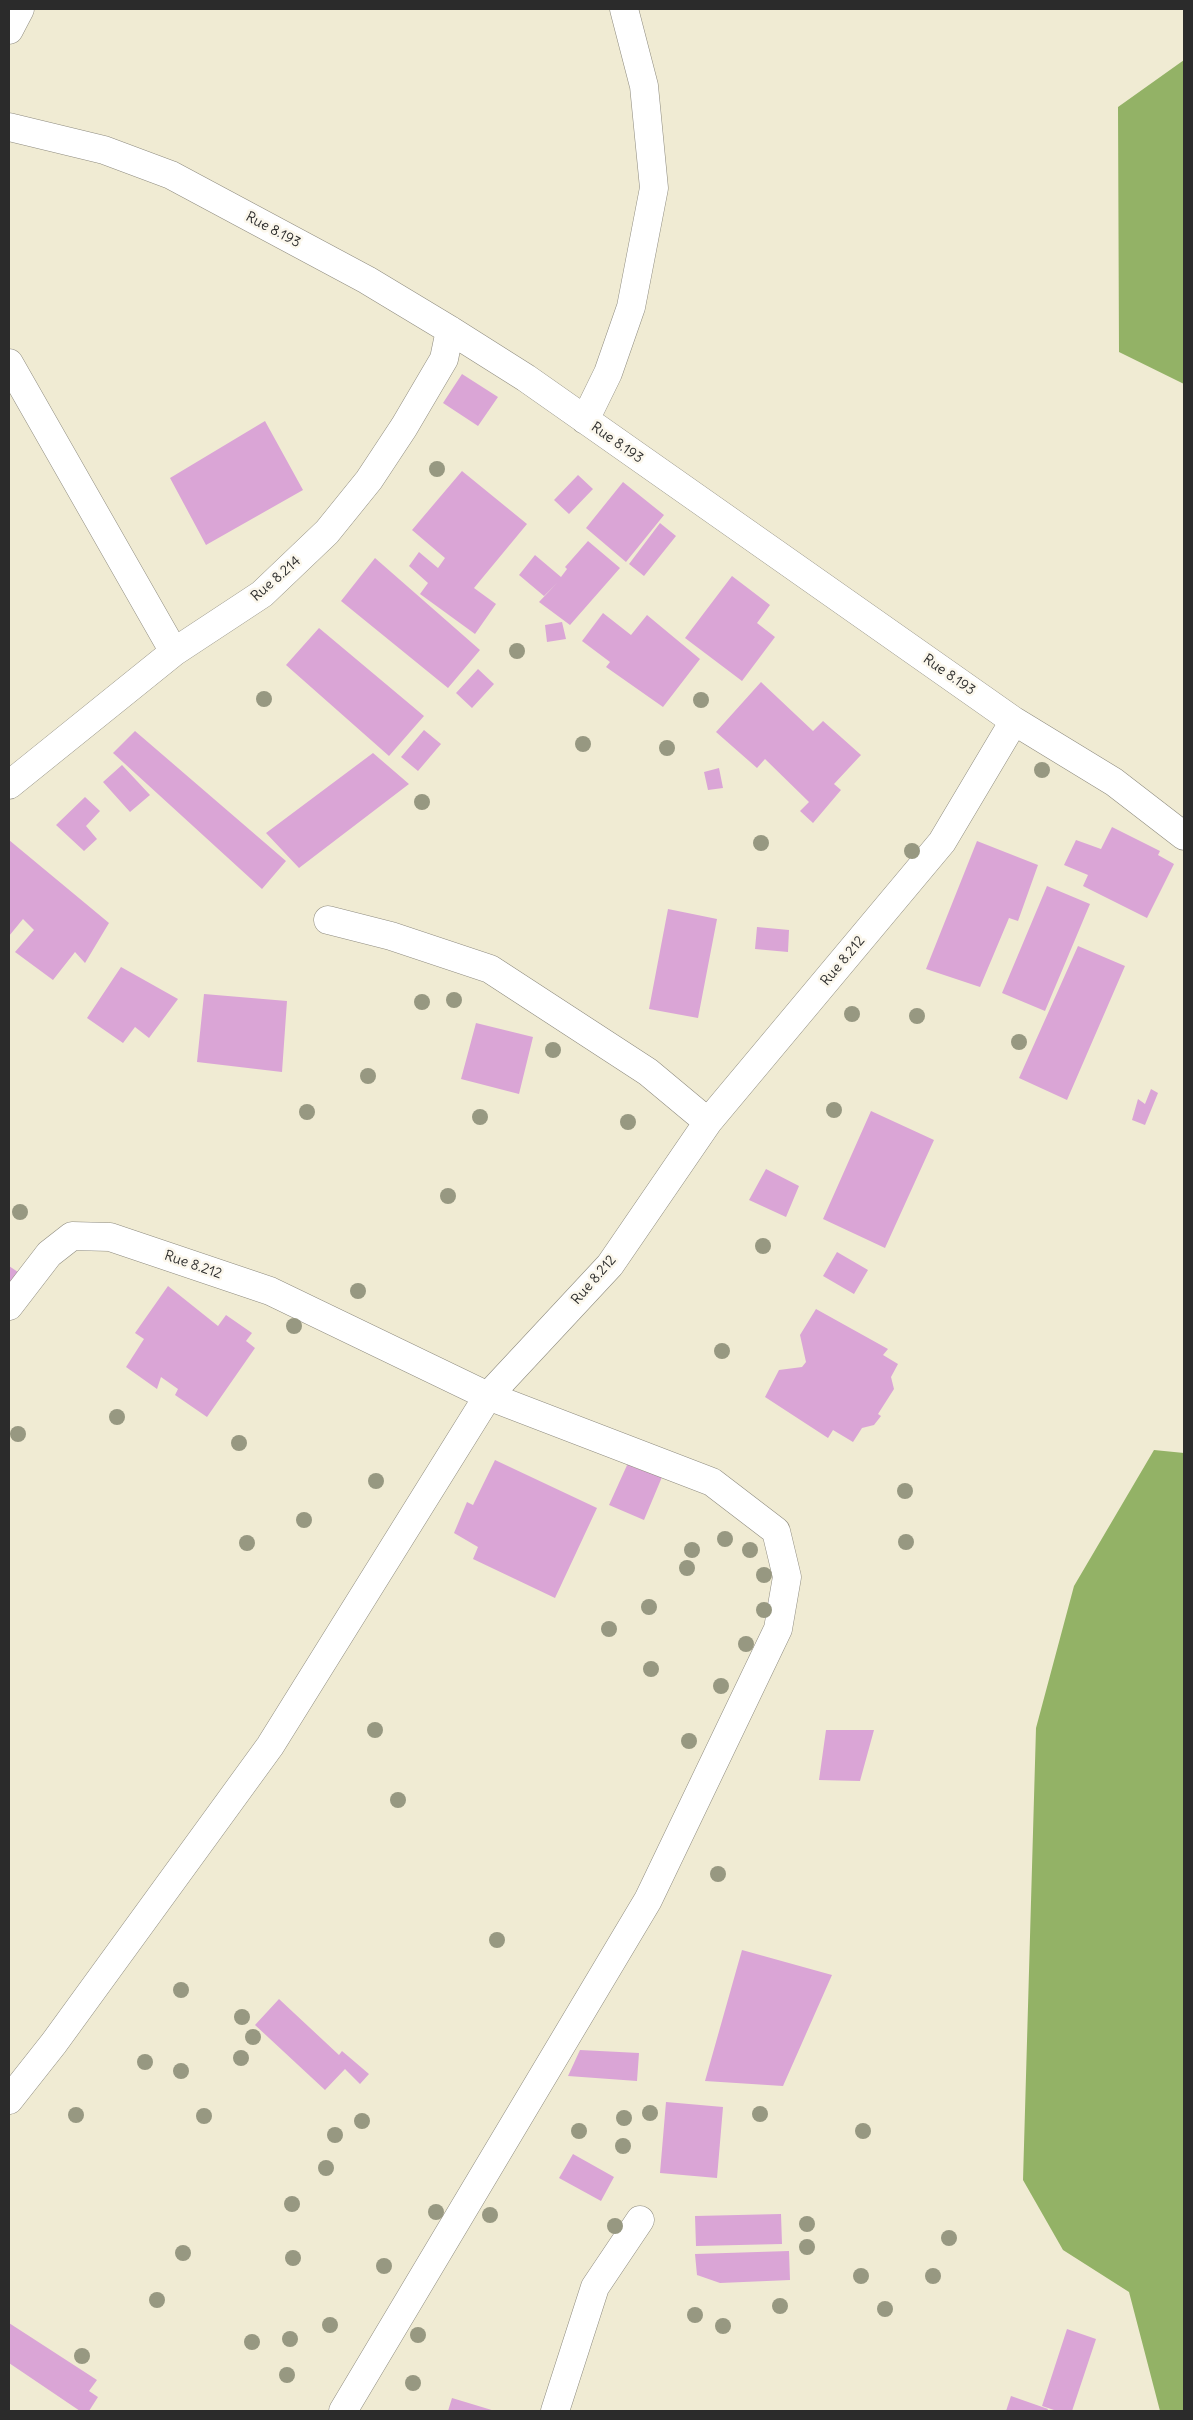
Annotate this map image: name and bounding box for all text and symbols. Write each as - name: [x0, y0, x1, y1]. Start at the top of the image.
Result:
- street label: Rue 8.193: [243, 209, 303, 251]
- street label: Rue 8.193: [588, 419, 646, 467]
- street label: Rue 8.214: [248, 553, 304, 605]
- street label: Rue 8.193: [920, 651, 978, 699]
- street label: Rue 8.212: [817, 933, 869, 989]
- street label: Rue 8.212: [162, 1247, 224, 1283]
- street label: Rue 8.212: [568, 1252, 620, 1308]

